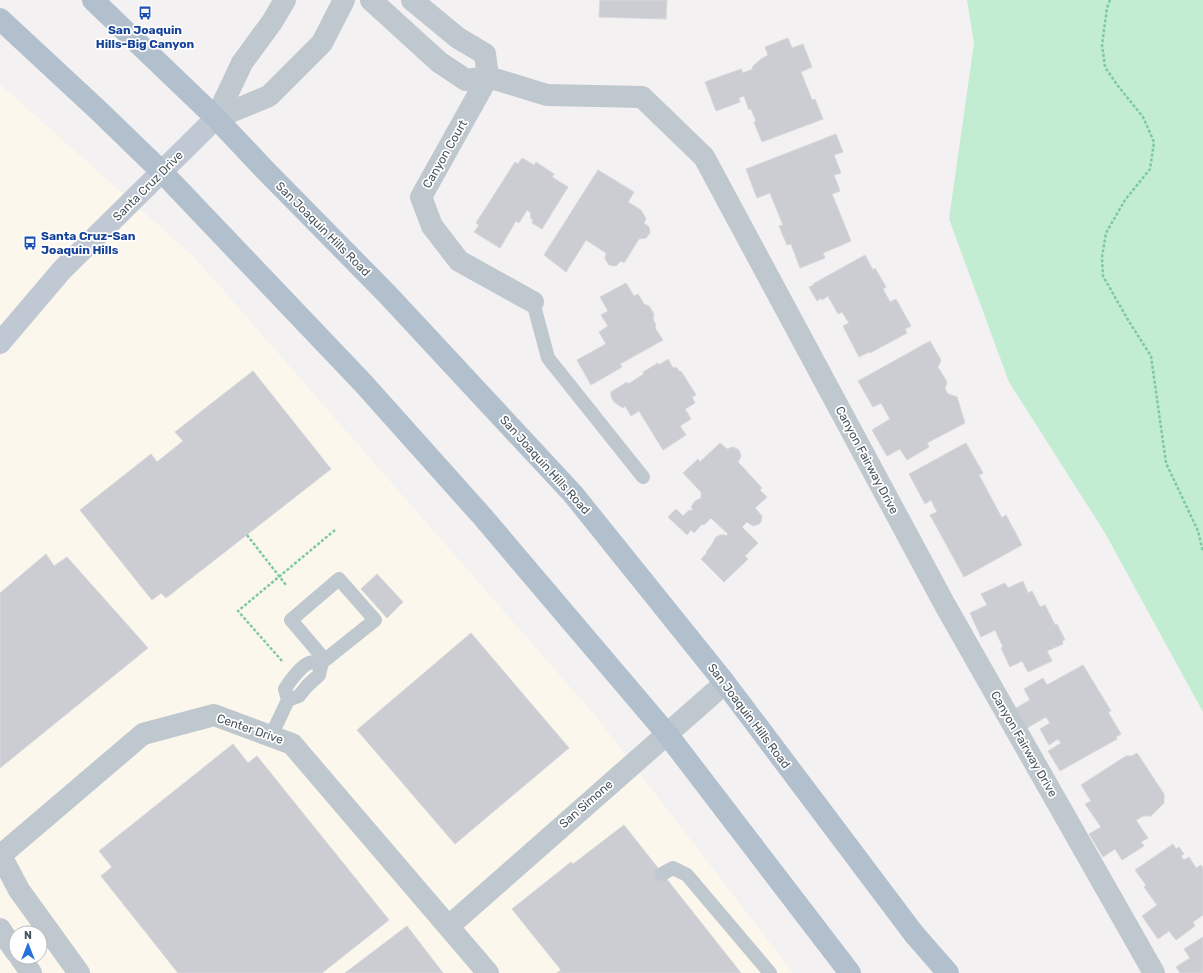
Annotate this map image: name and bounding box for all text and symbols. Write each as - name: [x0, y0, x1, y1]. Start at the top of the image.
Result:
- bus stop icon: San Joaquin Hills-Big Canyon: [137, 5, 153, 21]
- place label: San Joaquin Hills-Big Canyon: [96, 23, 195, 51]
- street label: Canyon Court: [420, 117, 470, 191]
- street label: Santa Cruz Drive: [110, 148, 186, 224]
- street label: San Joaquin Hills Road: [273, 179, 373, 279]
- place label: Santa Cruz-San Joaquin Hills: [41, 229, 136, 257]
- bus stop icon: Santa Cruz-San Joaquin Hills: [22, 235, 38, 251]
- street label: Canyon Fairway Drive: [833, 404, 901, 517]
- street label: San Joaquin Hills Road: [497, 413, 593, 517]
- street label: San Joaquin Hills Road: [705, 661, 793, 771]
- street label: Canyon Fairway Drive: [988, 689, 1060, 800]
- street label: Center Drive: [215, 711, 285, 747]
- street label: San Simone: [556, 777, 616, 831]
- north arrow: [8, 925, 48, 965]
- text: N: [24, 929, 32, 942]

